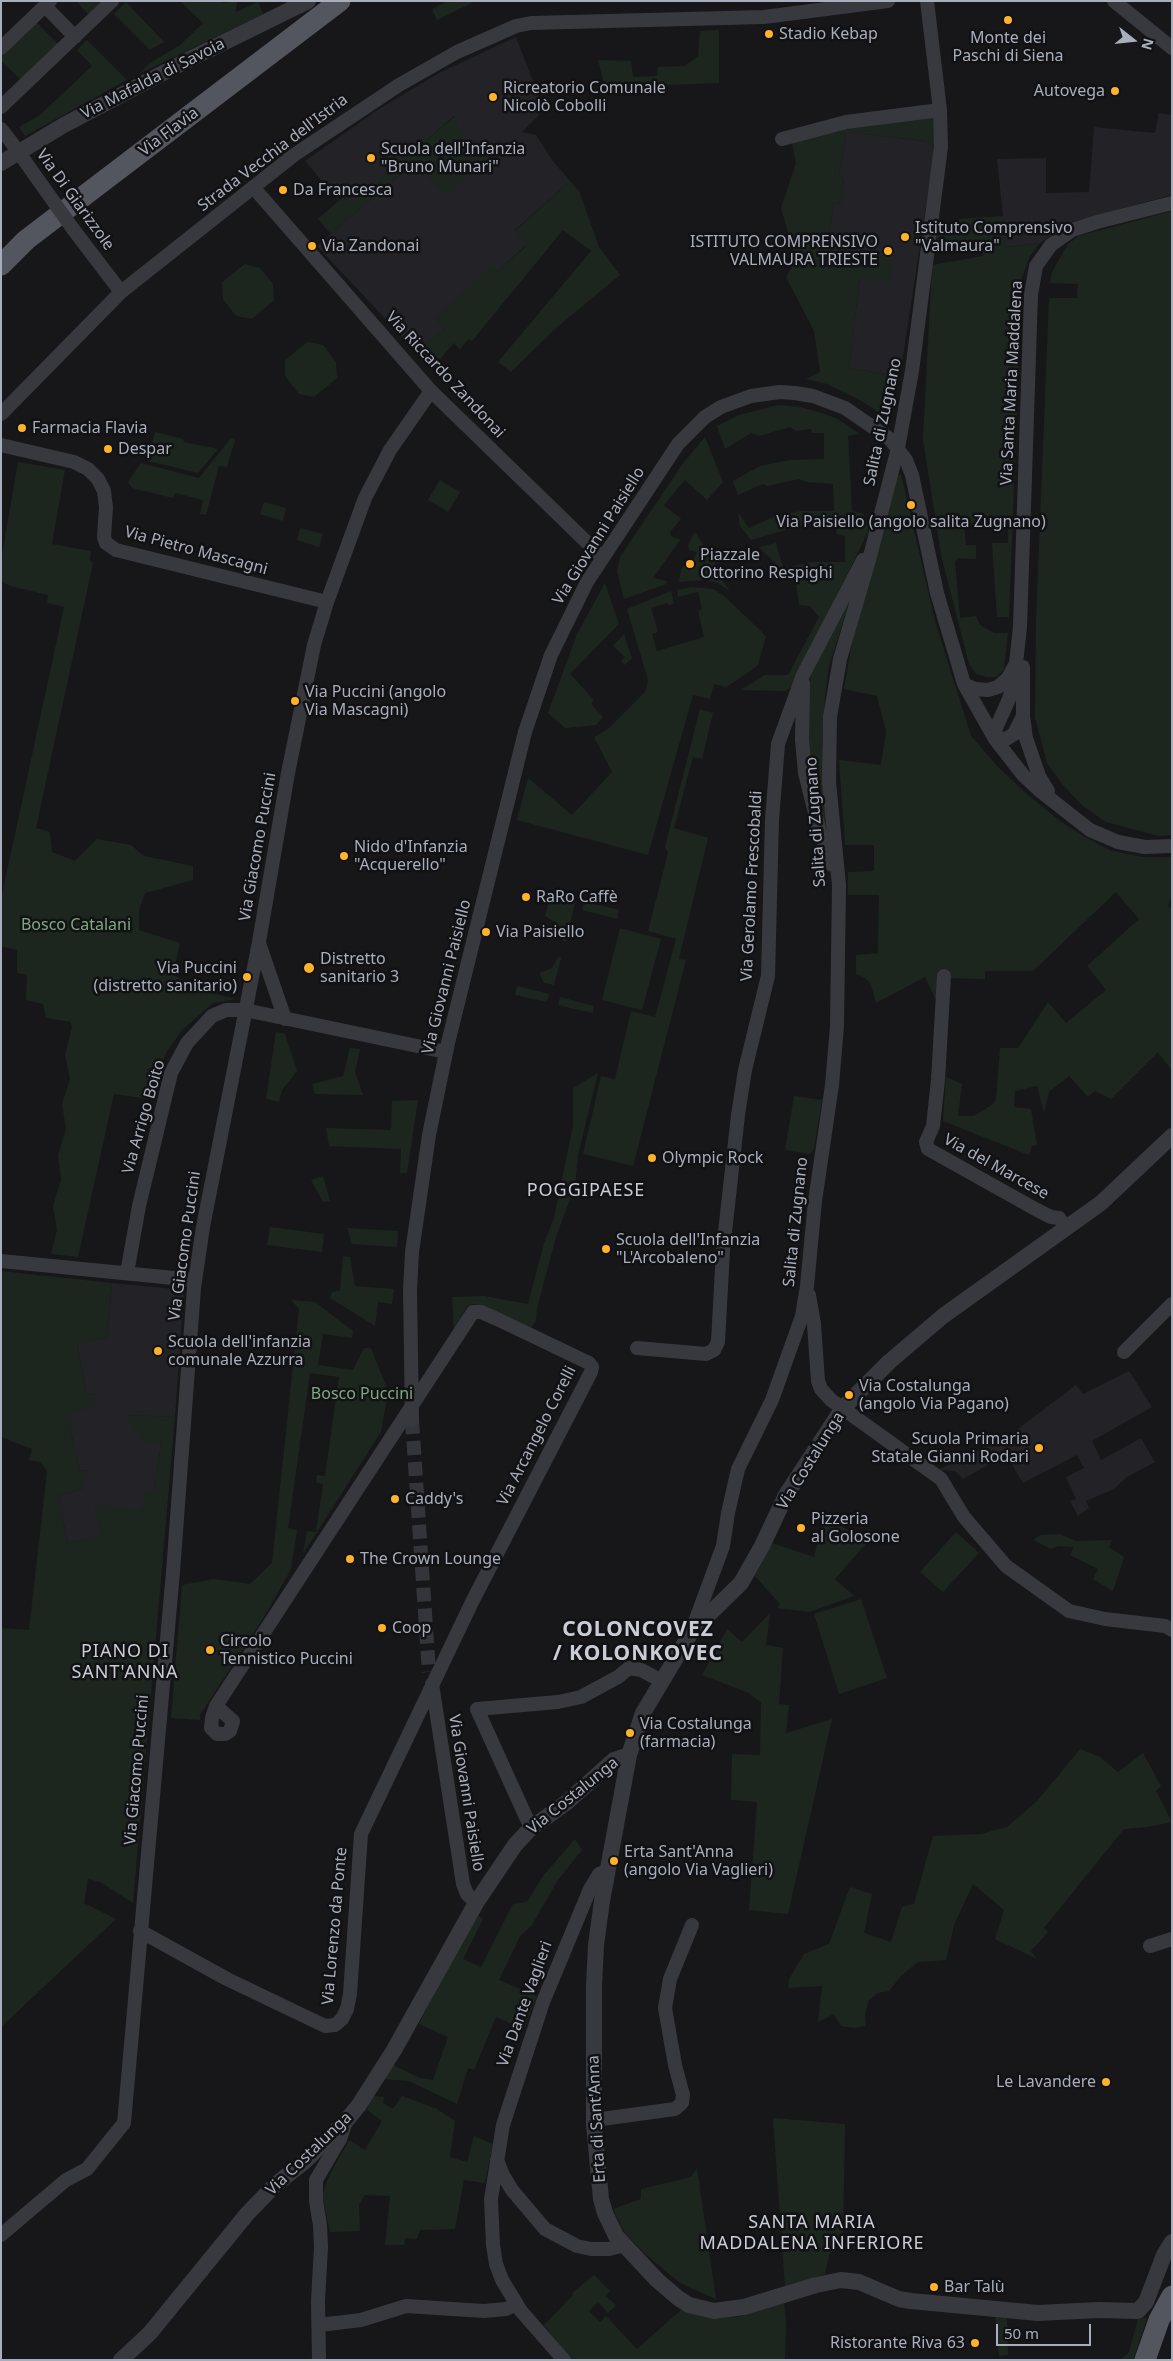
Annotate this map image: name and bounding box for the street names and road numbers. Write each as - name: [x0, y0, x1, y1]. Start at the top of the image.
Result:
- street label: Via Mafalda di Savoia: [78, 34, 228, 124]
- street label: Strada Vecchia dell'Istria: [194, 90, 352, 216]
- street label: Via Flavia: [135, 103, 203, 161]
- street label: Via Di Giarizzole: [32, 146, 118, 254]
- street label: Via Santa Maria Maddalena: [997, 280, 1027, 486]
- street label: Via Riccardo Zandonai: [381, 308, 509, 442]
- street label: Salita di Zugnano: [860, 356, 906, 488]
- street label: Via Giovanni Paisiello: [549, 464, 649, 608]
- street label: Via Pietro Mascagni: [122, 523, 270, 579]
- street label: Salita di Zugnano: [802, 756, 830, 888]
- street label: Via Giacomo Puccini: [235, 771, 281, 923]
- street label: Via Gerolamo Frescobaldi: [737, 790, 767, 982]
- street label: Via Giovanni Paisiello: [418, 898, 476, 1056]
- street label: Via Arrigo Boito: [119, 1058, 169, 1176]
- street label: Via del Marcese: [940, 1130, 1052, 1204]
- street label: Salita di Zugnano: [780, 1156, 812, 1288]
- street label: Via Giacomo Puccini: [165, 1170, 205, 1322]
- street label: Via Arcangelo Corelli: [493, 1363, 581, 1509]
- street label: Via Costalunga: [773, 1409, 849, 1513]
- street label: Via Giacomo Puccini: [121, 1694, 153, 1846]
- street label: Via Giovanni Paisiello: [444, 1713, 488, 1873]
- street label: Via Costalunga: [524, 1753, 622, 1839]
- street label: Via Lorenzo da Ponte: [319, 1846, 351, 2006]
- street label: Via Dante Vaglieri: [493, 1938, 557, 2070]
- street label: Erta di Sant'Anna: [584, 2055, 610, 2183]
- street label: Via Costalunga: [262, 2108, 356, 2200]

